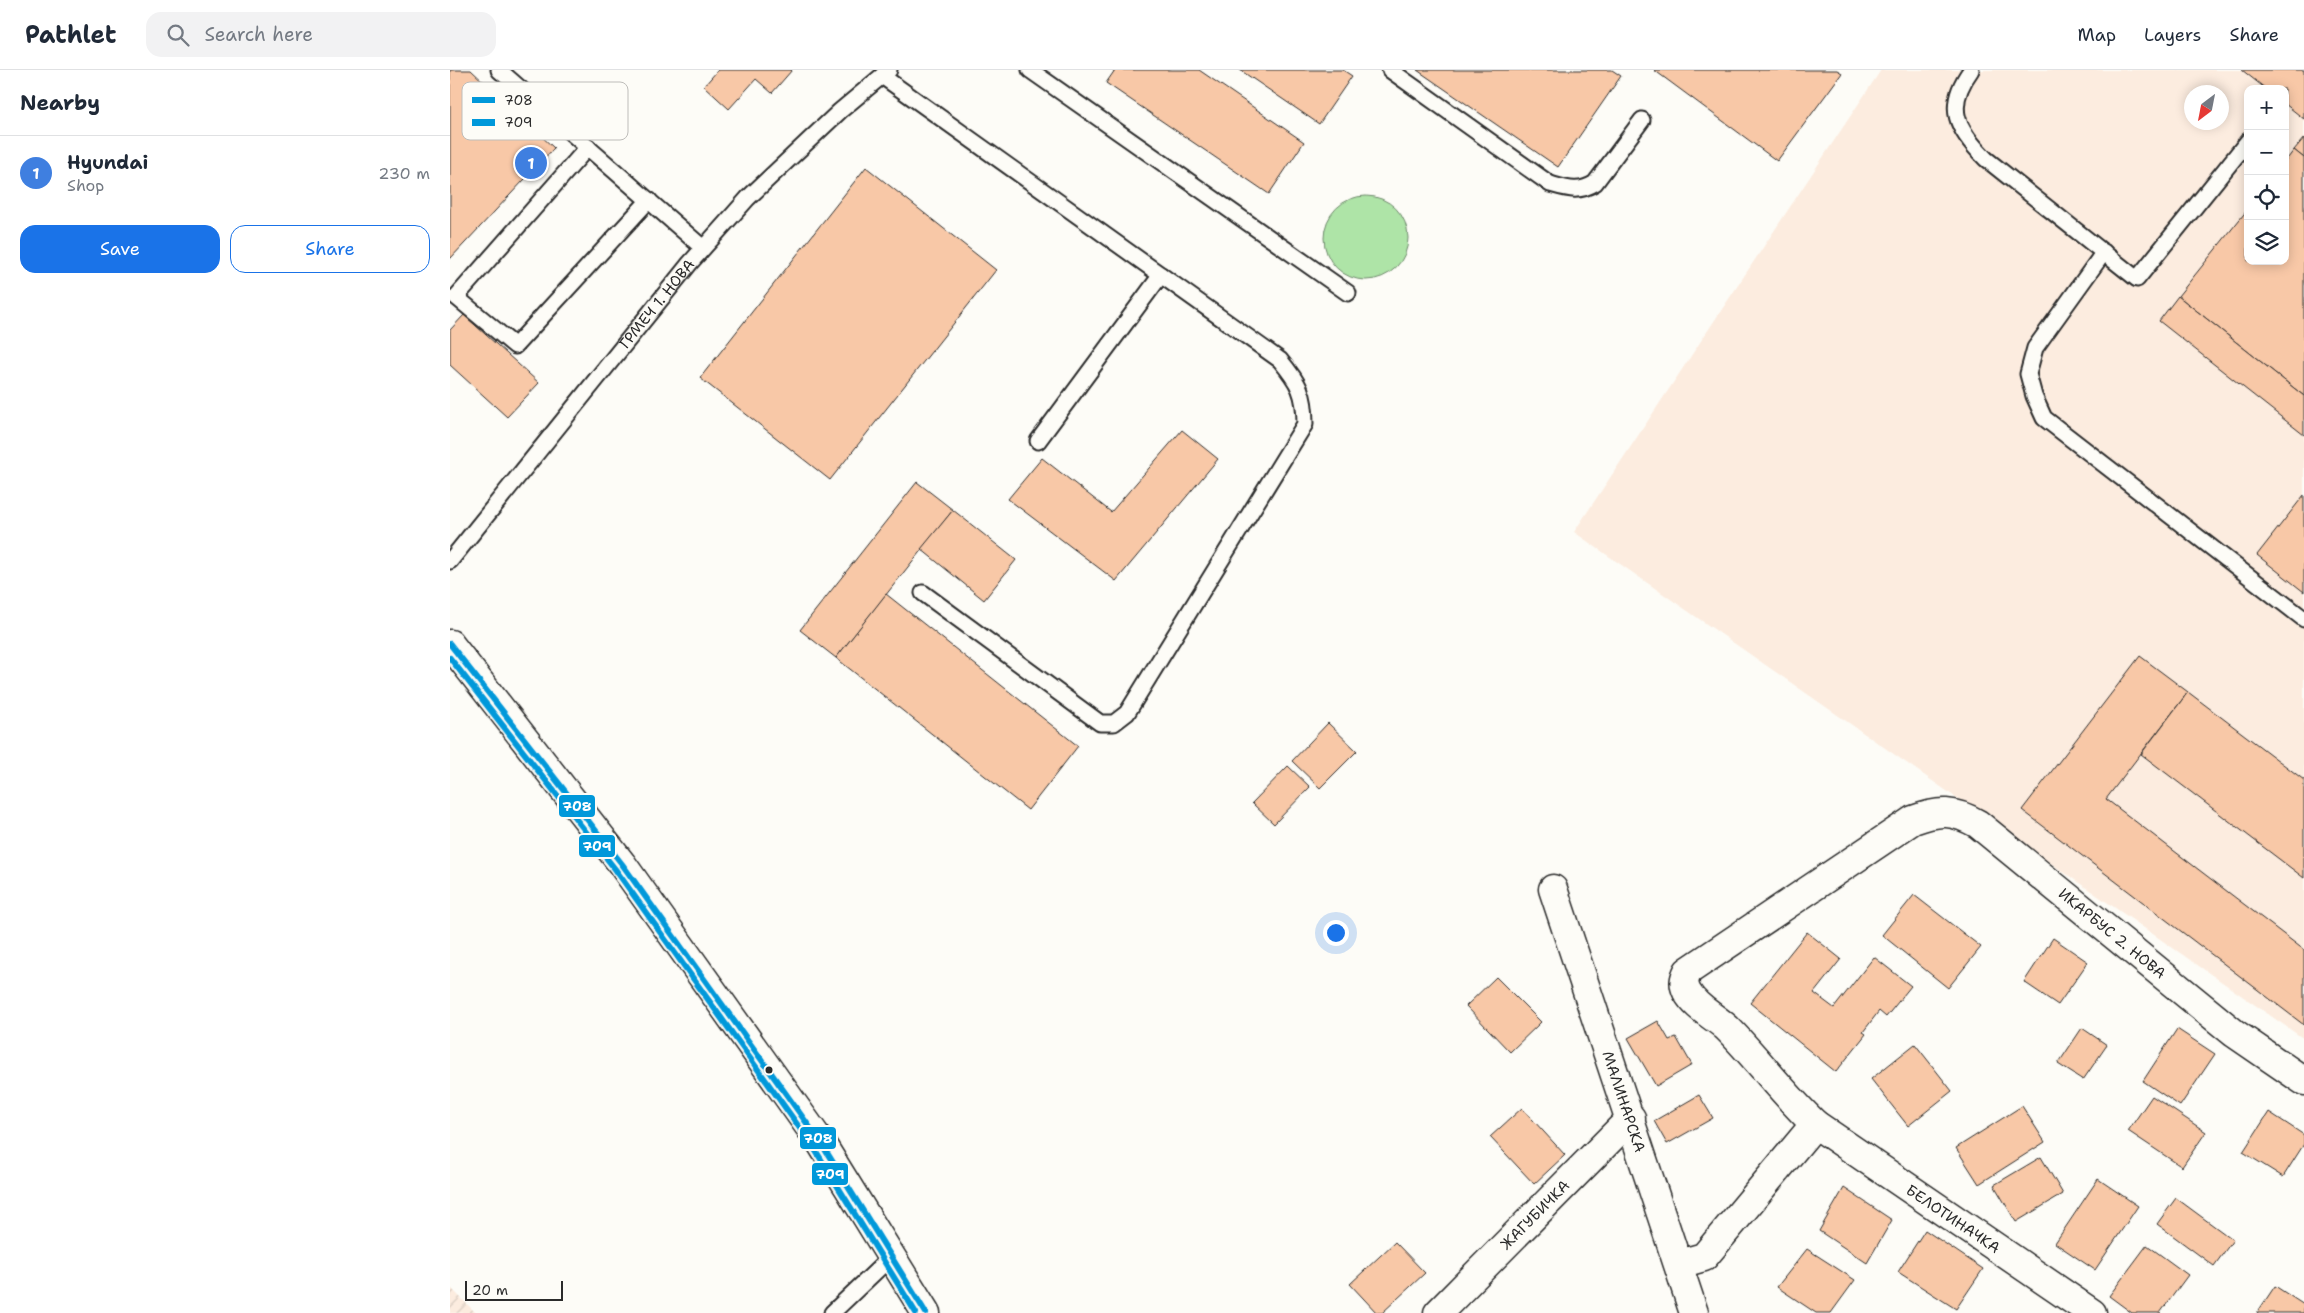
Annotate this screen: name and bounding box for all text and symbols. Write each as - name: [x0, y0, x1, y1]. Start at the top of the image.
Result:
- search box: [146, 12, 496, 57]
- text: Pathlet: [25, 19, 116, 51]
- icon: search: [164, 21, 192, 49]
- text: Search here: [204, 22, 313, 47]
- text: Map: [2078, 23, 2116, 47]
- text: Layers: [2144, 23, 2201, 47]
- text: Share: [2229, 23, 2279, 47]
- legend: [462, 82, 628, 140]
- north arrow: [2184, 85, 2229, 130]
- map controls: [2244, 85, 2289, 265]
- button: +: [2244, 85, 2289, 130]
- text: Nearby: [20, 89, 100, 117]
- text: 708: [504, 91, 533, 109]
- text: 709: [504, 113, 533, 131]
- button: −: [2244, 130, 2289, 175]
- pin: 1: [515, 144, 547, 182]
- text: Hyundai: [67, 150, 148, 175]
- text: 1: [32, 163, 40, 184]
- text: 230 m: [378, 163, 430, 184]
- text: Shop: [67, 175, 104, 196]
- button: locate: [2244, 175, 2289, 220]
- button: layers: [2244, 220, 2289, 265]
- button: Save: [20, 225, 220, 273]
- button: Share: [230, 225, 430, 273]
- street label: ГРМЕЧ 1. НОВА: [615, 255, 699, 353]
- line badge: 708: [558, 794, 596, 818]
- text: 708: [562, 797, 592, 815]
- line badge: 709: [578, 834, 616, 858]
- text: 709: [582, 837, 612, 855]
- street label: ИКАРБУС 2. НОВА: [2054, 884, 2170, 983]
- your location: [1323, 920, 1349, 946]
- street label: МАЛИНАРСКА: [1598, 1048, 1650, 1155]
- unlabelled marker: [764, 1065, 774, 1075]
- line badge: 708: [799, 1126, 837, 1150]
- text: 708: [803, 1129, 833, 1147]
- line badge: 709: [811, 1162, 849, 1186]
- text: 709: [815, 1165, 845, 1183]
- street label: ЖАГУБИЧКА: [1496, 1176, 1574, 1254]
- street label: БЕЛОТИНАЧКА: [1902, 1180, 2004, 1258]
- scale bar: [465, 1278, 562, 1301]
- text: 20 m: [472, 1281, 508, 1299]

